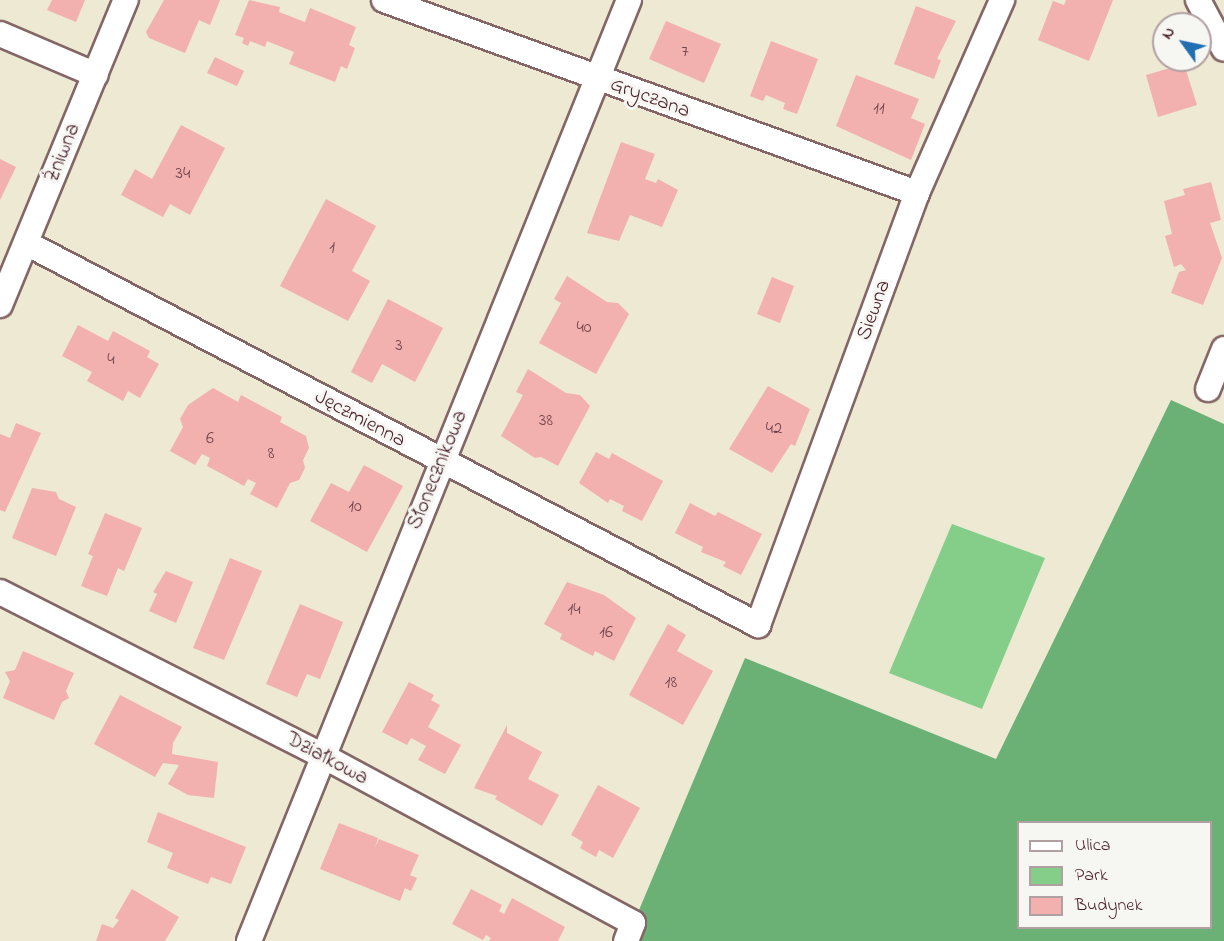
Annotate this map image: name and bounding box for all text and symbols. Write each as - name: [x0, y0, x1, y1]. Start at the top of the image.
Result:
- north arrow: [1152, 12, 1212, 72]
- text: N: [1156, 22, 1182, 44]
- house number: 7: [681, 41, 689, 63]
- street label: Gryczana: [607, 72, 693, 124]
- house number: 11: [873, 98, 885, 120]
- street label: Żniwna: [40, 120, 86, 186]
- house number: 34: [176, 163, 190, 185]
- house number: 1: [329, 237, 335, 259]
- street label: Siewna: [852, 276, 896, 344]
- house number: 40: [576, 317, 592, 339]
- house number: 3: [395, 335, 403, 357]
- house number: 4: [107, 349, 115, 371]
- street label: Jęczmienna: [310, 385, 410, 453]
- street label: Słonecznikowa: [403, 407, 473, 533]
- house number: 38: [539, 410, 553, 432]
- house number: 42: [766, 418, 782, 440]
- house number: 6: [206, 428, 214, 450]
- house number: 8: [268, 443, 274, 465]
- house number: 10: [348, 496, 362, 518]
- house number: 14: [567, 599, 581, 621]
- house number: 16: [599, 622, 613, 644]
- house number: 18: [665, 672, 677, 694]
- street label: Działkowa: [282, 727, 372, 791]
- legend: [1017, 821, 1212, 929]
- text: Ulica: [1075, 833, 1110, 859]
- text: Park: [1075, 863, 1108, 889]
- text: Budynek: [1075, 893, 1142, 919]

